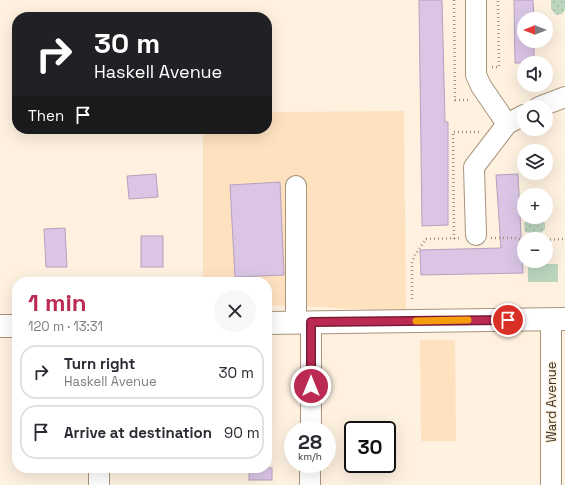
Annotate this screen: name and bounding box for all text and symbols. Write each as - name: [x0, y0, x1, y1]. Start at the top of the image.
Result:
- north arrow: [517, 12, 553, 48]
- map controls: [517, 12, 553, 268]
- text: 30 m: [94, 25, 160, 61]
- icon: right: [28, 28, 80, 80]
- button: sound: [517, 56, 553, 92]
- text: Haskell Avenue: [94, 60, 222, 83]
- button: search: [517, 100, 553, 136]
- icon: arrive: [72, 104, 94, 126]
- text: Then: [28, 106, 64, 125]
- button: layers: [517, 144, 553, 180]
- button: +: [517, 188, 553, 224]
- button: −: [517, 232, 553, 268]
- text: 1 min: [28, 287, 87, 318]
- button: close: [214, 290, 256, 332]
- pin: [491, 303, 525, 337]
- icon: arrive: [497, 309, 519, 331]
- text: 120 m · 13:31: [28, 318, 103, 335]
- text: Turn right: [64, 354, 135, 373]
- icon: right: [30, 361, 52, 383]
- street label: Ward Avenue: [543, 362, 560, 442]
- text: 30 m: [219, 363, 254, 382]
- position arrow: [290, 365, 332, 407]
- text: Haskell Avenue: [64, 373, 157, 390]
- icon: arrive: [30, 421, 52, 443]
- speed limit sign: 30: [344, 421, 396, 473]
- text: Arrive at destination: [64, 423, 212, 442]
- text: 90 m: [224, 423, 260, 442]
- text: 28: [298, 429, 322, 455]
- text: km/h: [298, 450, 322, 463]

